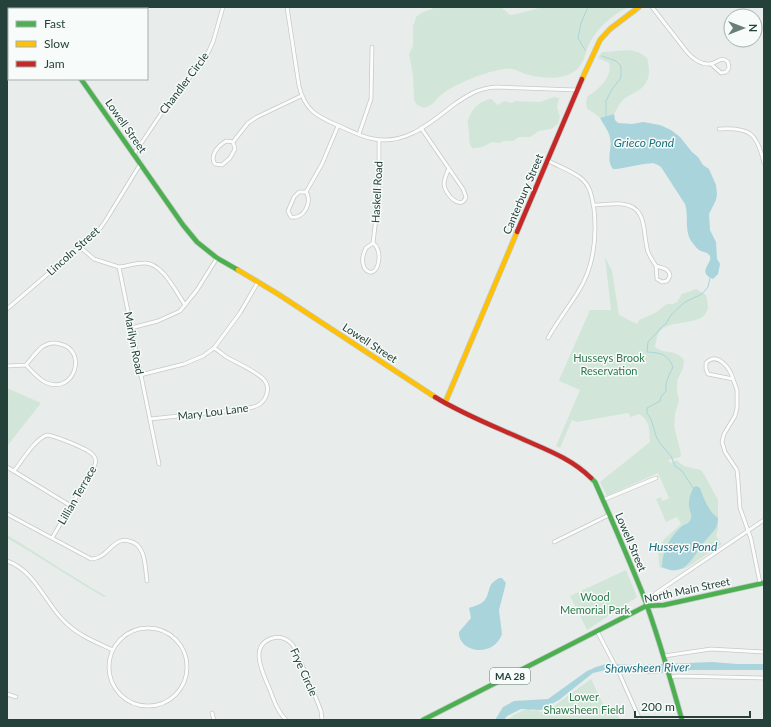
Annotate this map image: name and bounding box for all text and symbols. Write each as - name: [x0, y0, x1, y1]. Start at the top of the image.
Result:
- legend: [8, 8, 148, 80]
- north arrow: [723, 8, 763, 48]
- text: Fast: [44, 16, 66, 31]
- text: N: [747, 24, 760, 32]
- text: Slow: [44, 36, 70, 51]
- street label: Chandler Circle: [156, 49, 211, 116]
- text: Jam: [44, 56, 65, 71]
- street label: Lowell Street: [103, 96, 150, 155]
- water label: Grieco Pond: [614, 135, 675, 150]
- street label: Canterbury Street: [500, 152, 545, 236]
- street label: Haskell Road: [368, 161, 385, 223]
- street label: Lincoln Street: [44, 224, 102, 278]
- street label: Marilyn Road: [122, 310, 147, 375]
- street label: Lowell Street: [340, 320, 400, 365]
- park label: Husseys Brook Reservation: [573, 351, 645, 377]
- street label: Mary Lou Lane: [177, 401, 249, 422]
- street label: Lillian Terrace: [55, 463, 99, 526]
- street label: Lowell Street: [613, 510, 650, 573]
- water label: Husseys Pond: [649, 539, 718, 554]
- street label: North Main Street: [643, 574, 731, 605]
- park label: Wood Memorial Park: [560, 590, 630, 616]
- street label: Frye Circle: [288, 646, 321, 698]
- water label: Shawsheen River: [605, 659, 690, 676]
- road number: MA 28: [490, 668, 530, 684]
- park label: Lower Shawsheen Field: [544, 690, 624, 716]
- scale bar: [635, 693, 750, 719]
- text: 200 m: [641, 699, 675, 714]

